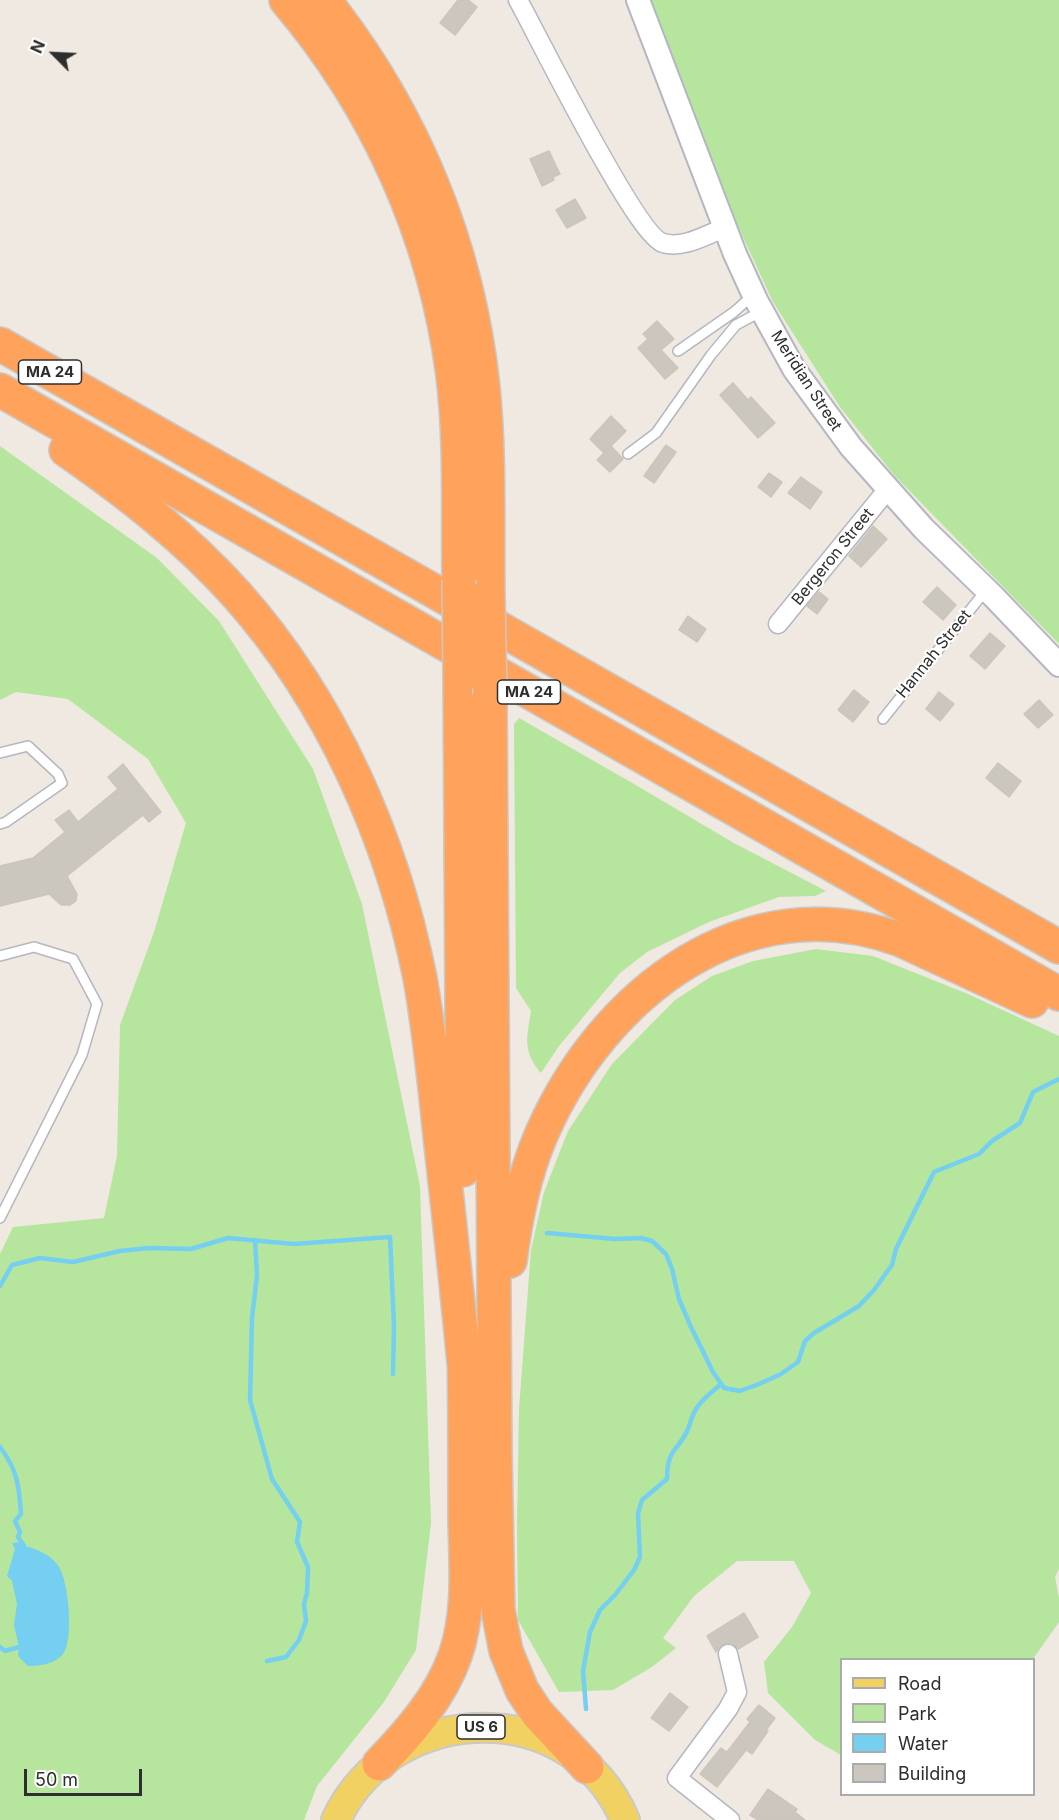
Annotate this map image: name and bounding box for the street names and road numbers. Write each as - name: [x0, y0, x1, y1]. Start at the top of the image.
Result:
- street label: Meridian Street: [766, 327, 846, 435]
- road number: MA 24: [19, 360, 82, 384]
- street label: Bergeron Street: [788, 505, 878, 609]
- street label: Hannah Street: [893, 606, 975, 702]
- road number: MA 24: [498, 680, 560, 704]
- road number: US 6: [457, 1715, 505, 1739]

